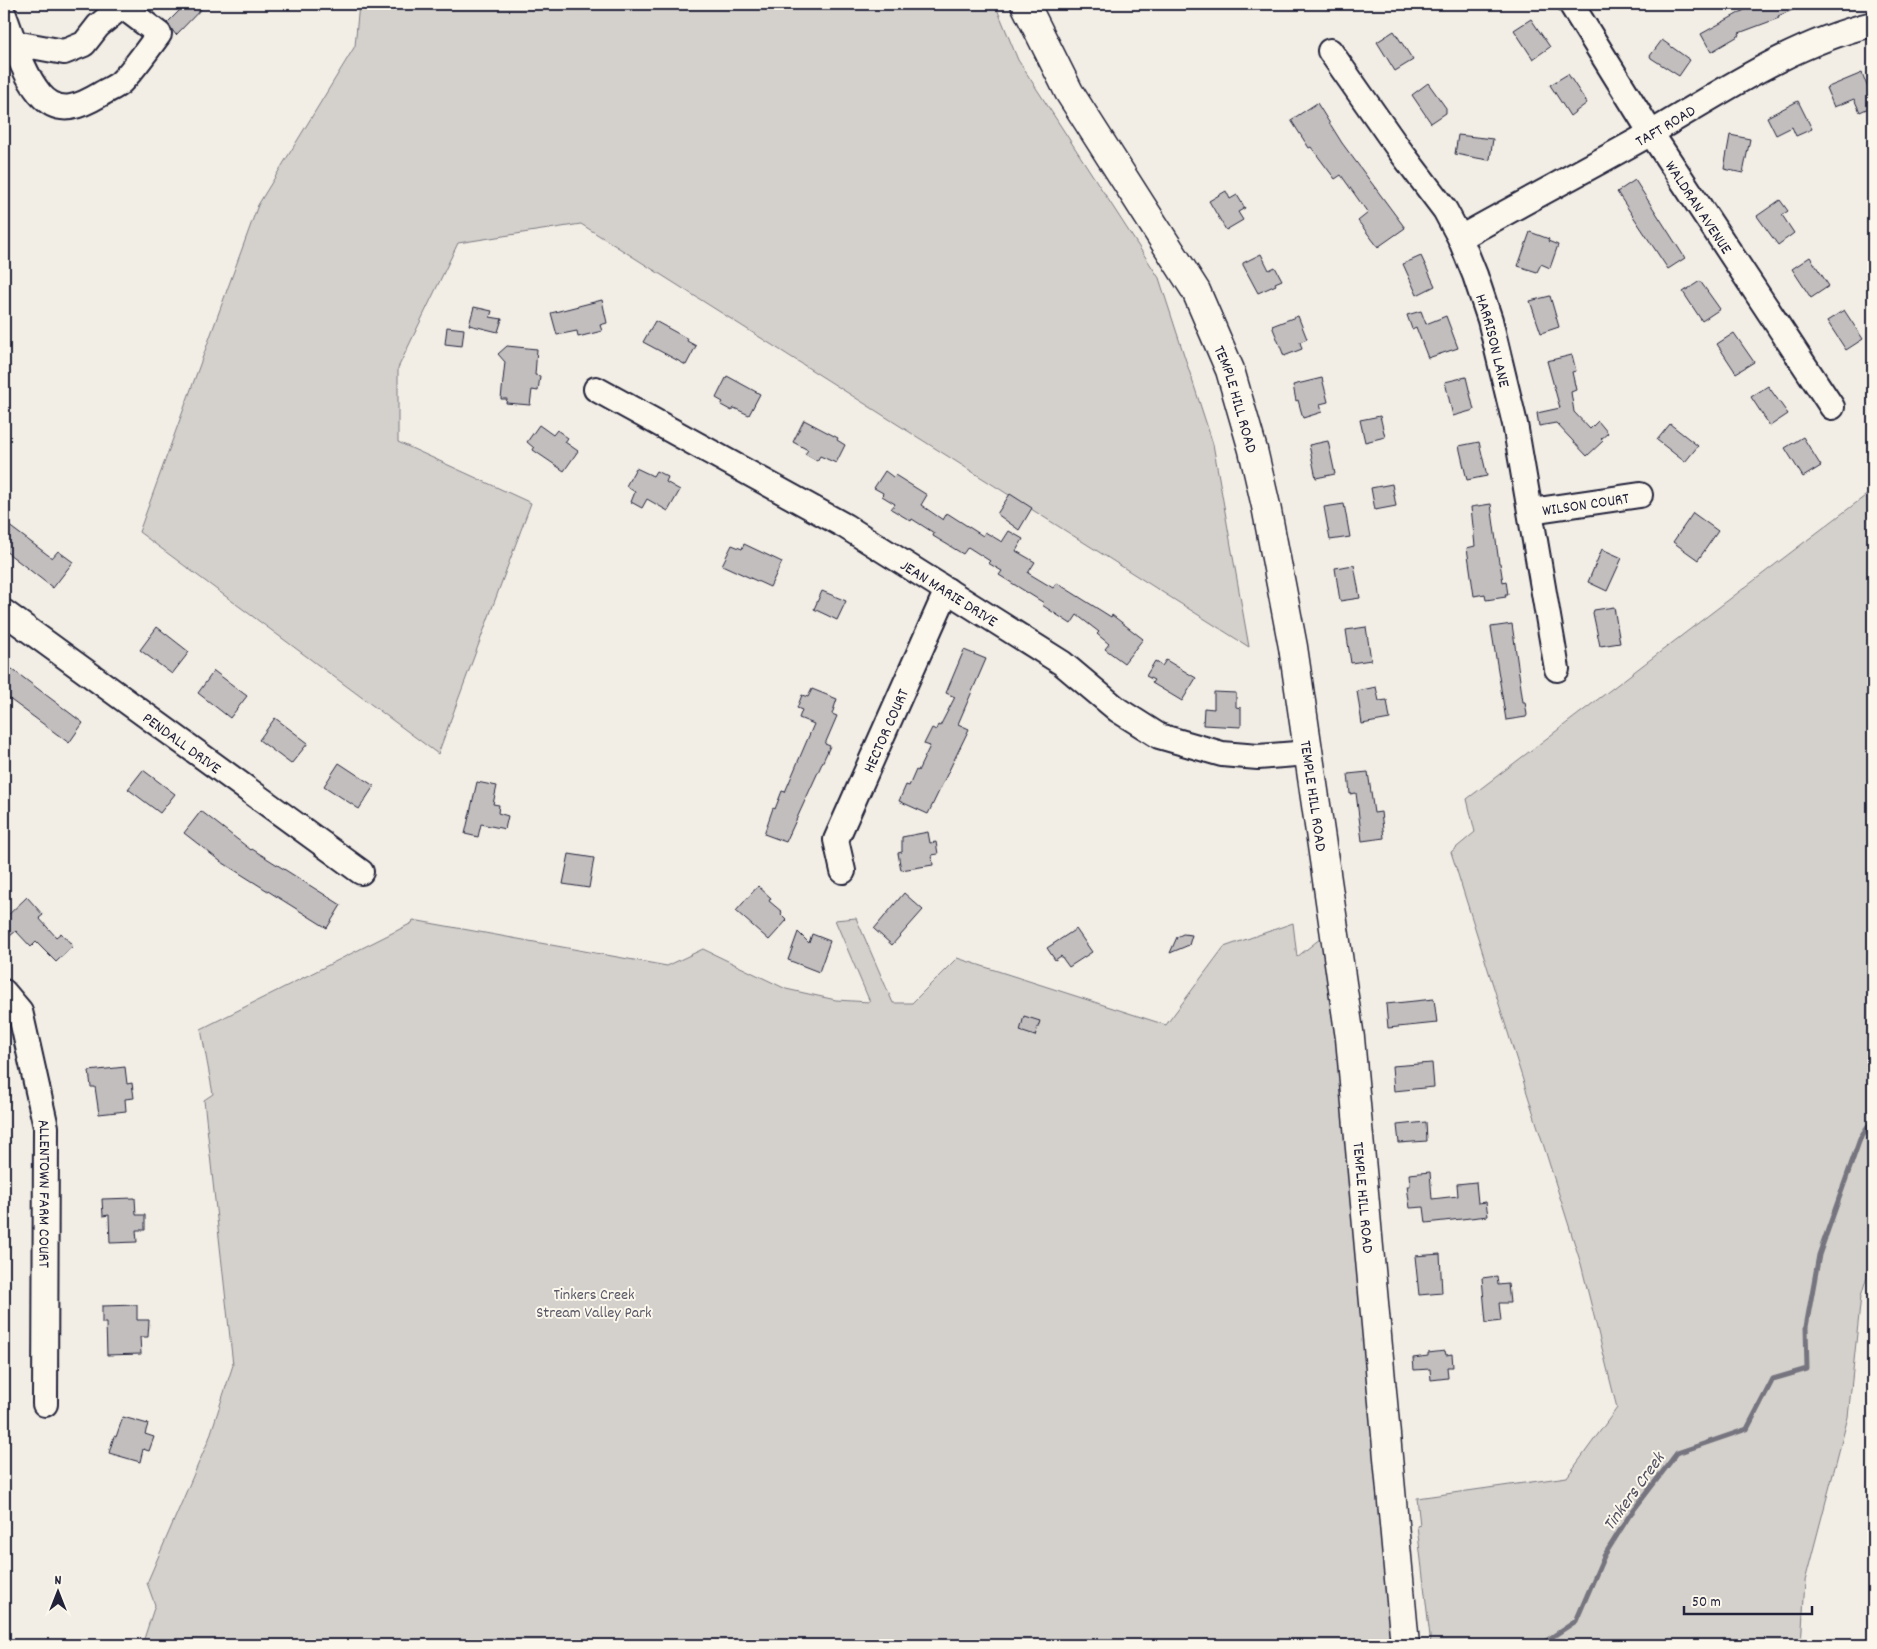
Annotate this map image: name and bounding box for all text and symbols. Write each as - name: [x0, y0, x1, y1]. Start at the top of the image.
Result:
- street label: TAFT ROAD: [1632, 100, 1700, 154]
- street label: WALDRAN AVENUE: [1658, 157, 1737, 260]
- street label: HARRISON LANE: [1468, 291, 1515, 391]
- street label: TEMPLE HILL ROAD: [1207, 342, 1262, 456]
- street label: WILSON COURT: [1541, 488, 1631, 523]
- street label: JEAN MARIE DRIVE: [895, 555, 1002, 634]
- street label: HECTOR COURT: [858, 685, 916, 777]
- street label: PENDALL DRIVE: [137, 708, 226, 781]
- street label: TEMPLE HILL ROAD: [1293, 739, 1332, 853]
- street label: ALLENTOWN FARM COURT: [31, 1117, 55, 1268]
- street label: TEMPLE HILL ROAD: [1345, 1141, 1378, 1254]
- park label: Tinkers Creek Stream Valley Park: [536, 1284, 652, 1325]
- water label: Tinkers Creek: [1598, 1447, 1673, 1537]
- north arrow: [32, 1566, 82, 1616]
- text: N: [55, 1571, 62, 1591]
- scale bar: [1684, 1584, 1812, 1616]
- text: 50 m: [1692, 1592, 1721, 1614]

